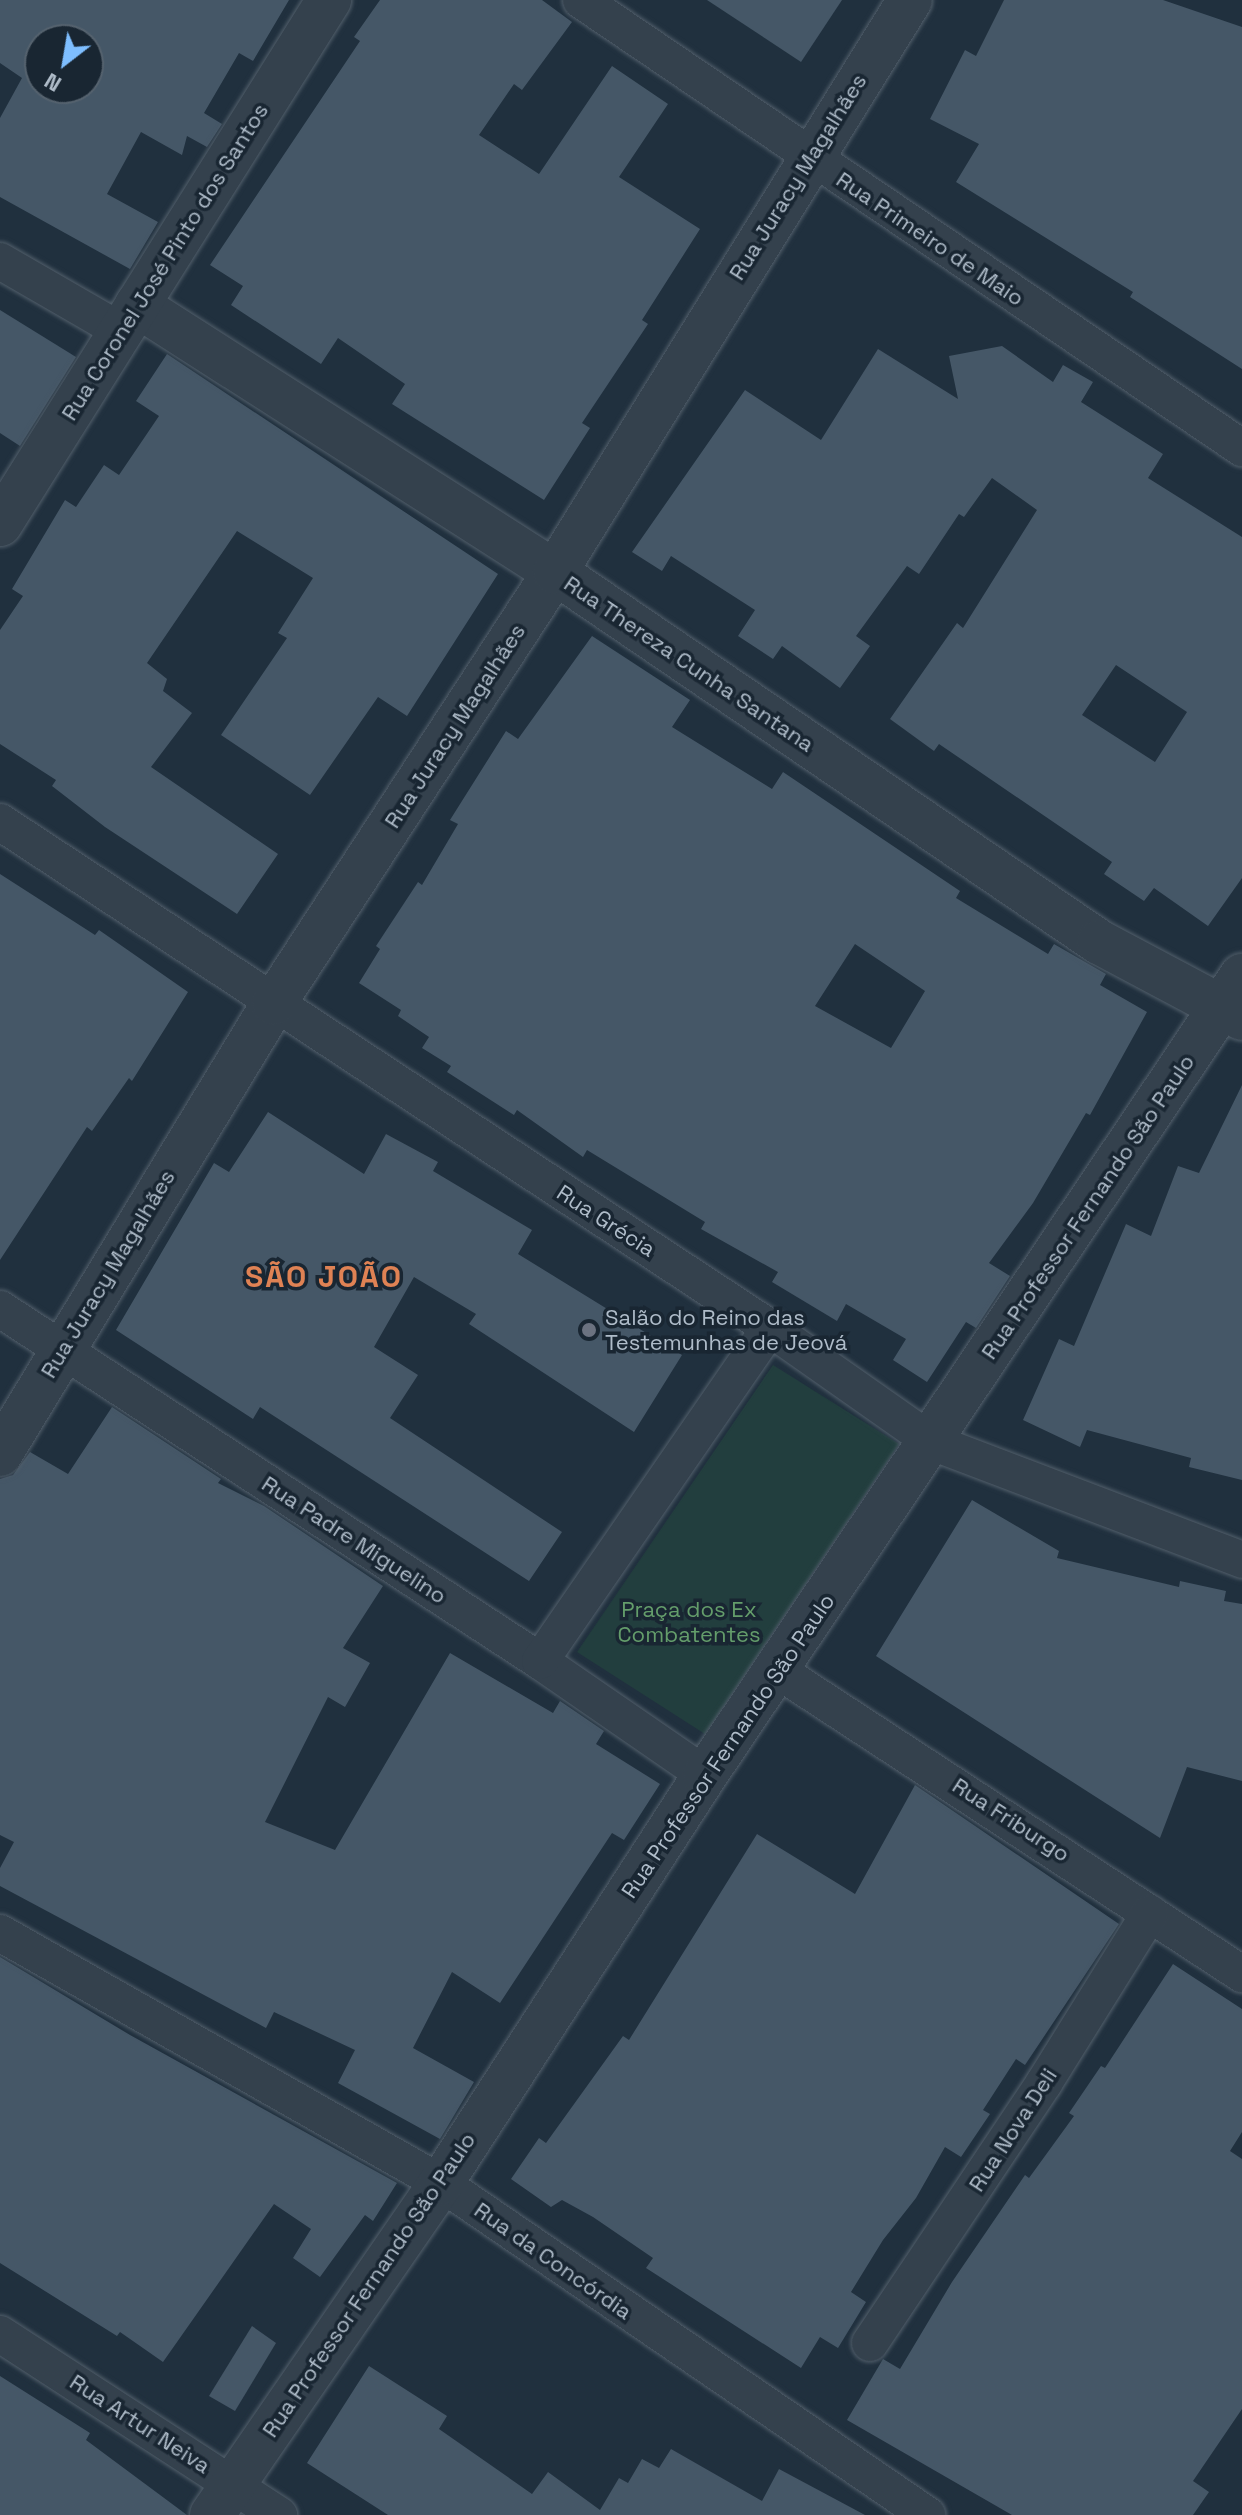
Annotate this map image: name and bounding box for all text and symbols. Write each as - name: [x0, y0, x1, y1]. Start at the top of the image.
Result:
- north arrow: [24, 24, 104, 104]
- text: N: [39, 67, 66, 99]
- street label: Rua Juracy Magalhães: [724, 69, 872, 285]
- street label: Rua Coronel José Pinto dos Santos: [56, 99, 274, 425]
- street label: Rua Primeiro de Maio: [831, 166, 1029, 312]
- street label: Rua Thereza Cunha Santana: [559, 570, 819, 758]
- street label: Rua Juracy Magalhães: [379, 619, 531, 833]
- street label: Rua Professor Fernando São Paulo: [976, 1050, 1200, 1364]
- street label: Rua Juracy Magalhães: [35, 1165, 181, 1383]
- street label: Rua Grécia: [552, 1179, 660, 1263]
- district label: SÃO JOÃO: [245, 1259, 403, 1295]
- place label: Salão do Reino das Testemunhas de Jeová: [605, 1304, 847, 1356]
- marker: Salão do Reino das Testemunhas de Jeová: [580, 1321, 598, 1339]
- street label: Rua Padre Miguelino: [257, 1470, 451, 1610]
- street label: Rua Professor Fernando São Paulo: [616, 1589, 840, 1903]
- park label: Praça dos Ex Combatentes: [617, 1596, 761, 1648]
- street label: Rua Friburgo: [947, 1772, 1075, 1868]
- street label: Rua Nova Deli: [963, 2063, 1063, 2197]
- street label: Rua Professor Fernando São Paulo: [257, 2128, 481, 2442]
- street label: Rua da Concórdia: [469, 2197, 637, 2325]
- street label: Rua Artur Neiva: [65, 2369, 215, 2479]

